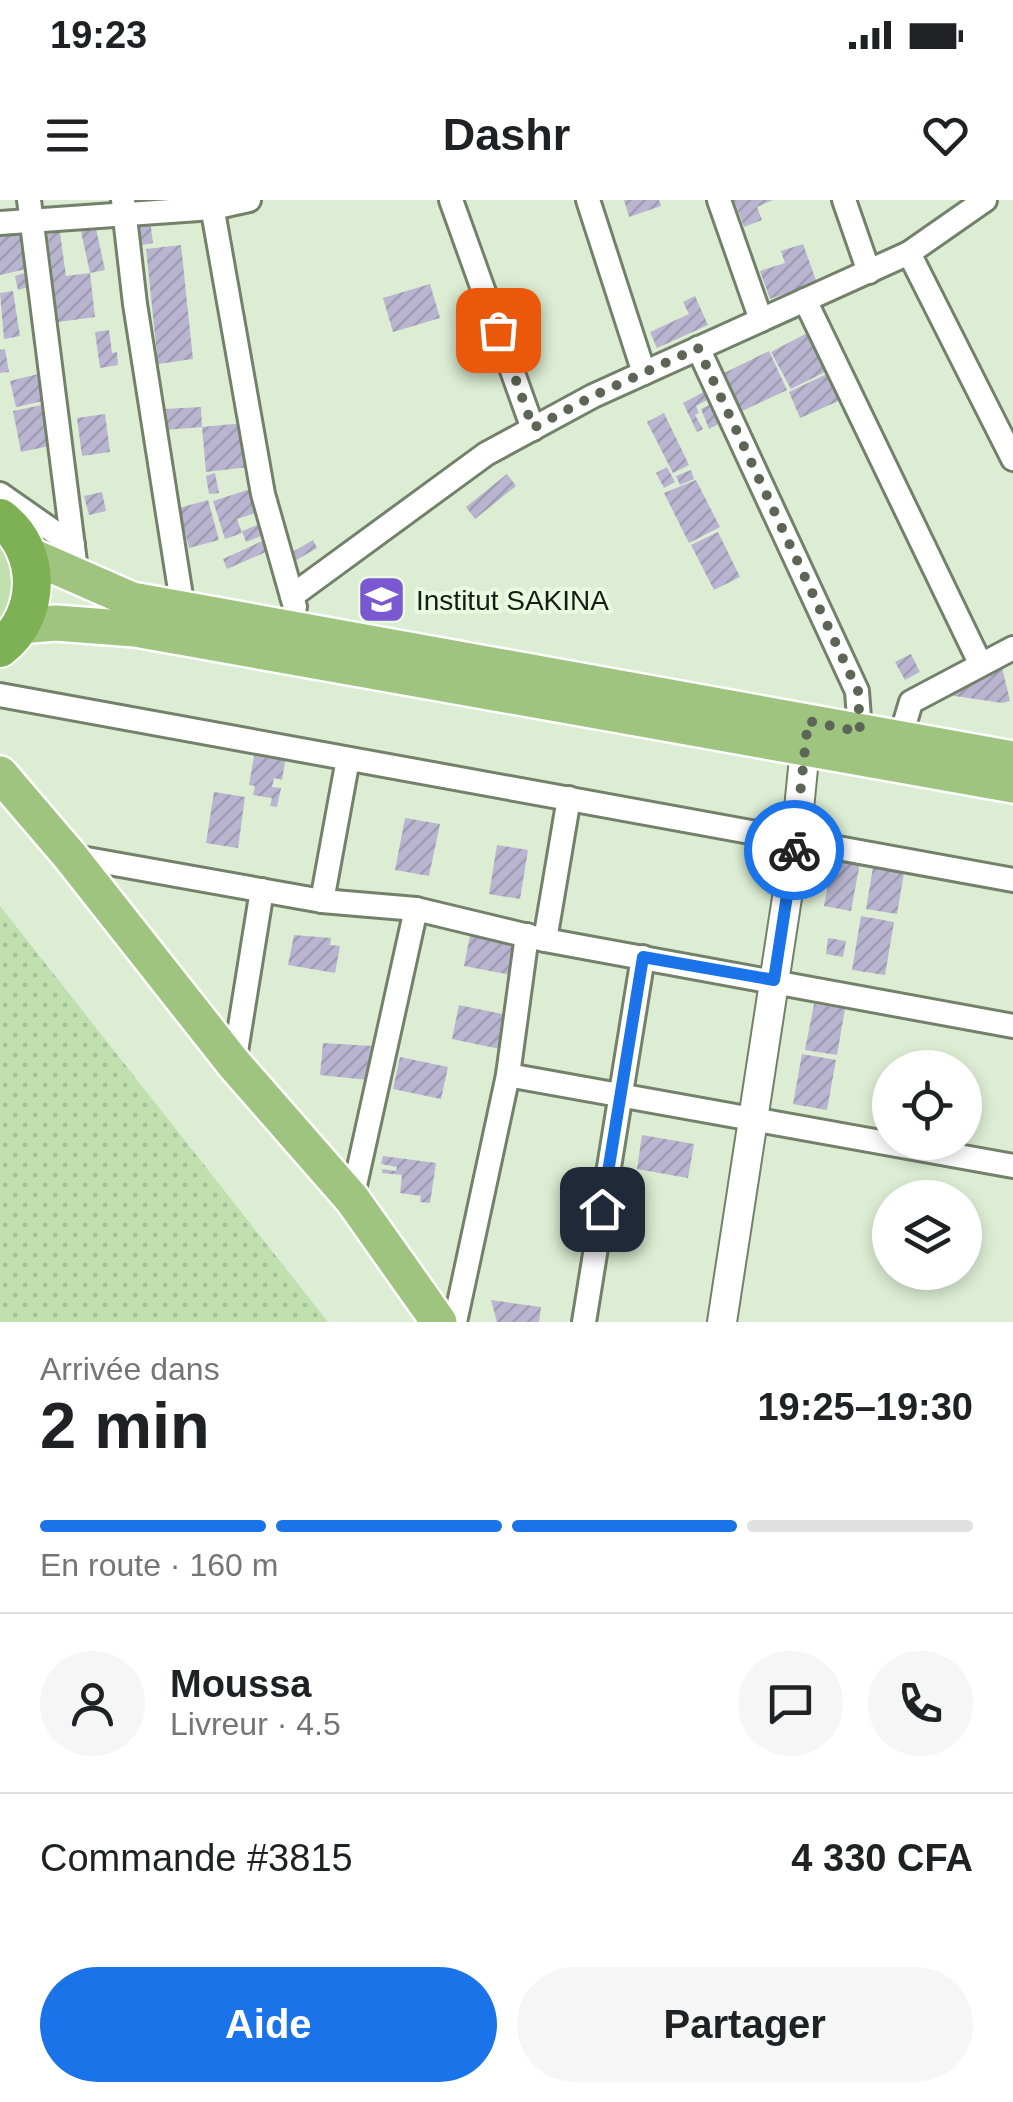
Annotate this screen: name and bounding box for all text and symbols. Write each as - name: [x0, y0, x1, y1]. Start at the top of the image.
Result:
- text: 19:23: [50, 14, 147, 56]
- icon: menu: [40, 108, 95, 163]
- icon: heart: [918, 108, 973, 163]
- text: Dashr: [443, 109, 570, 160]
- pin: [456, 288, 541, 373]
- icon: bag: [471, 303, 526, 358]
- school or university icon: Institut SAKINA: [355, 574, 407, 626]
- place label: Institut SAKINA: [416, 585, 609, 616]
- courier: [744, 800, 844, 900]
- icon: bike: [767, 823, 822, 878]
- map controls: [872, 1050, 982, 1290]
- button: locate: [872, 1050, 982, 1160]
- pin: [560, 1167, 645, 1252]
- button: layers: [872, 1180, 982, 1290]
- icon: home: [575, 1182, 630, 1237]
- text: Arrivée dans: [40, 1351, 220, 1387]
- text: 19:25–19:30: [757, 1386, 973, 1428]
- text: 2 min: [40, 1389, 210, 1462]
- text: En route · 160 m: [40, 1547, 278, 1583]
- button: person: [40, 1651, 145, 1756]
- button: chat: [738, 1651, 843, 1756]
- button: phone: [868, 1651, 973, 1756]
- text: Moussa: [170, 1663, 311, 1705]
- text: Livreur · 4.5: [170, 1706, 341, 1742]
- text: Commande #3815: [40, 1837, 353, 1879]
- text: 4 330 CFA: [791, 1837, 973, 1879]
- button: Aide: [40, 1967, 497, 2082]
- button: Partager: [517, 1967, 973, 2082]

